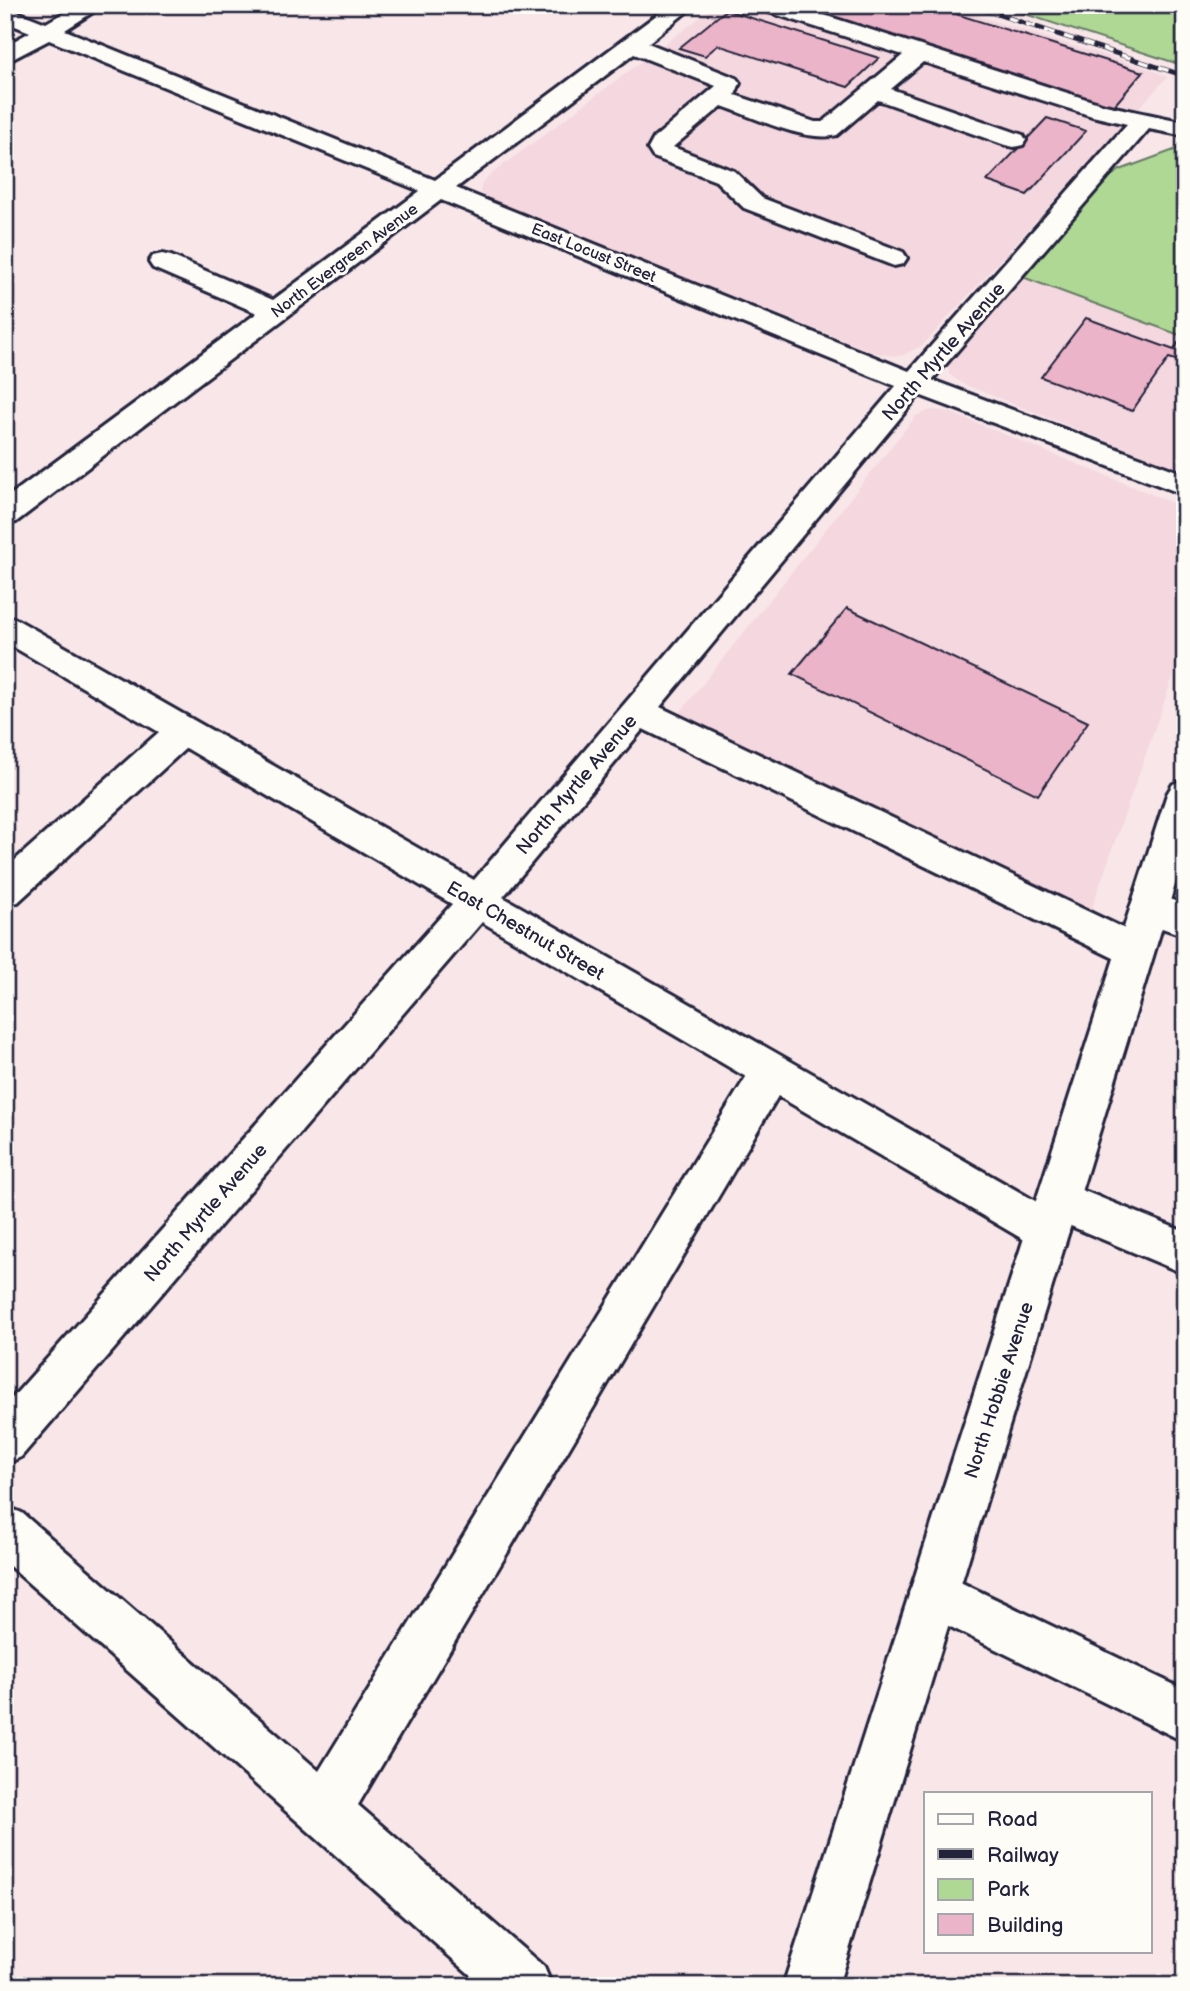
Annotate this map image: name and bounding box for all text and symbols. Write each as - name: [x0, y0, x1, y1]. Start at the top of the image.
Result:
- street label: North Evergreen Avenue: [268, 199, 422, 323]
- street label: East Locust Street: [528, 220, 659, 287]
- street label: North Myrtle Avenue: [878, 278, 1010, 426]
- street label: North Myrtle Avenue: [512, 710, 642, 860]
- street label: East Chestnut Street: [442, 877, 608, 986]
- street label: North Myrtle Avenue: [140, 1139, 272, 1287]
- street label: North Hobbie Avenue: [960, 1299, 1039, 1482]
- legend: [924, 1792, 1152, 1952]
- text: Road: [987, 1807, 1038, 1832]
- text: Railway: [987, 1843, 1059, 1868]
- text: Park: [987, 1877, 1030, 1902]
- text: Building: [987, 1913, 1063, 1938]

